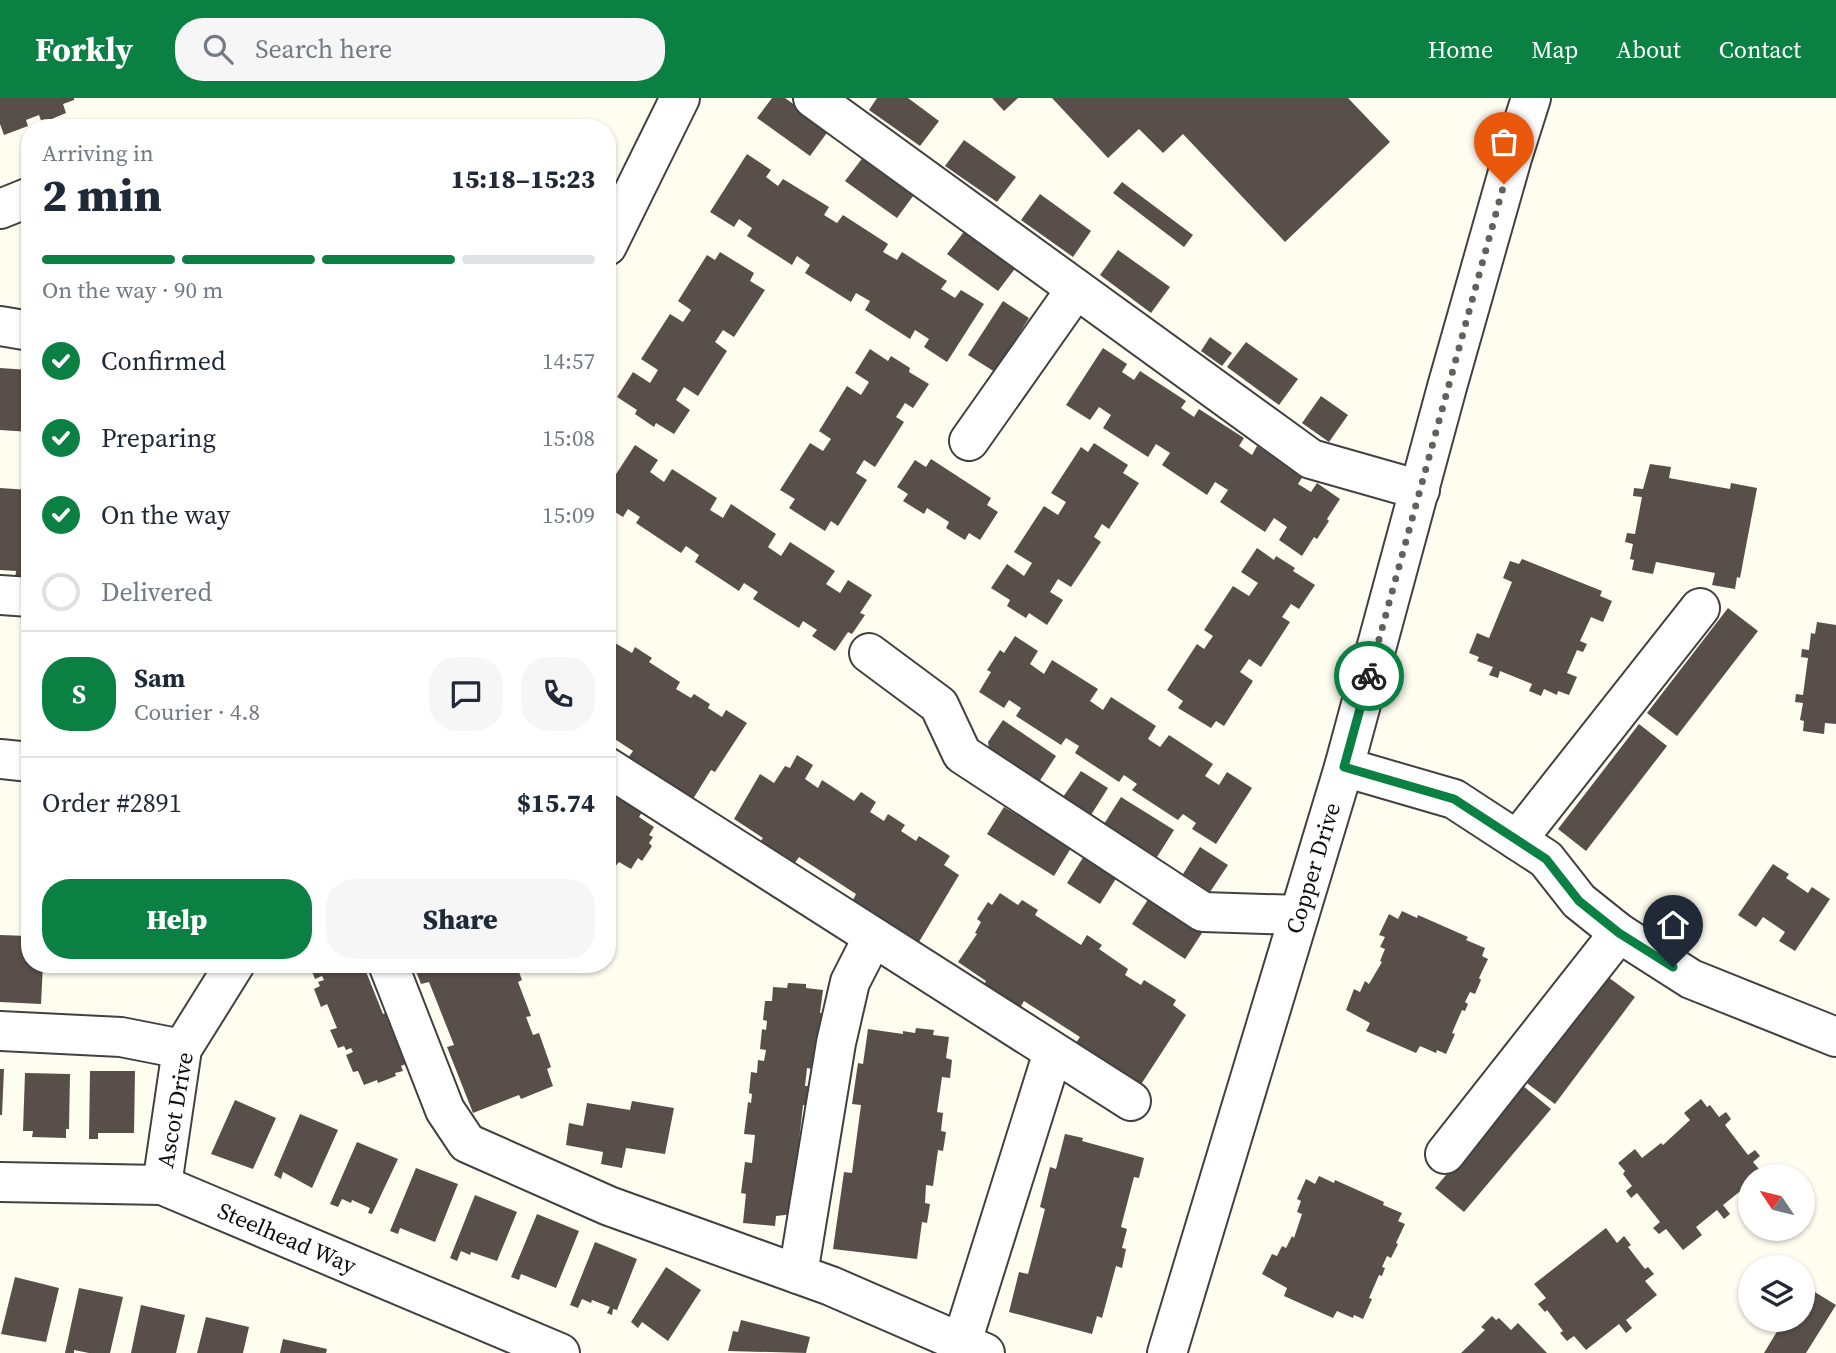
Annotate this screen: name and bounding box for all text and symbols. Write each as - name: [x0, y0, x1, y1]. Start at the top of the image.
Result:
- search box: [175, 18, 665, 81]
- text: Forkly: [35, 27, 133, 72]
- icon: search: [199, 30, 237, 68]
- text: Search here: [255, 31, 392, 67]
- text: Home: [1428, 33, 1493, 66]
- text: Map: [1531, 33, 1578, 66]
- text: About: [1616, 33, 1681, 66]
- text: Contact: [1719, 33, 1801, 66]
- pin: [1474, 112, 1534, 184]
- icon: bag: [1485, 123, 1523, 161]
- text: Arriving in: [42, 137, 154, 169]
- text: 15:18–15:23: [451, 161, 595, 197]
- text: 2 min: [42, 163, 162, 226]
- text: On the way · 90 m: [42, 274, 223, 306]
- icon: check: [42, 342, 80, 380]
- text: Confirmed: [101, 343, 226, 379]
- text: 14:57: [542, 345, 595, 377]
- icon: check: [42, 419, 80, 457]
- text: Preparing: [101, 420, 216, 456]
- text: 15:08: [542, 422, 595, 454]
- icon: check: [42, 496, 80, 534]
- text: On the way: [101, 497, 230, 533]
- text: 15:09: [542, 499, 595, 531]
- text: Delivered: [101, 574, 212, 610]
- courier: [1334, 641, 1404, 711]
- button: chat: [429, 657, 503, 731]
- button: phone: [521, 657, 595, 731]
- icon: bike: [1350, 657, 1388, 695]
- text: Sam: [134, 660, 185, 696]
- text: S: [72, 676, 86, 712]
- text: Courier · 4.8: [134, 696, 260, 728]
- text: Order #2891: [42, 785, 182, 821]
- text: $15.74: [517, 785, 595, 821]
- street label: Copper Drive: [1278, 798, 1348, 938]
- button: Help: [42, 879, 312, 959]
- button: Share: [326, 879, 595, 959]
- pin: [1643, 895, 1703, 967]
- icon: home: [1654, 906, 1692, 944]
- street label: Ascot Drive: [149, 1050, 201, 1170]
- north arrow: [1738, 1164, 1815, 1241]
- map controls: [1738, 1164, 1815, 1332]
- street label: Steelhead Way: [213, 1194, 361, 1282]
- button: layers: [1738, 1255, 1815, 1332]

